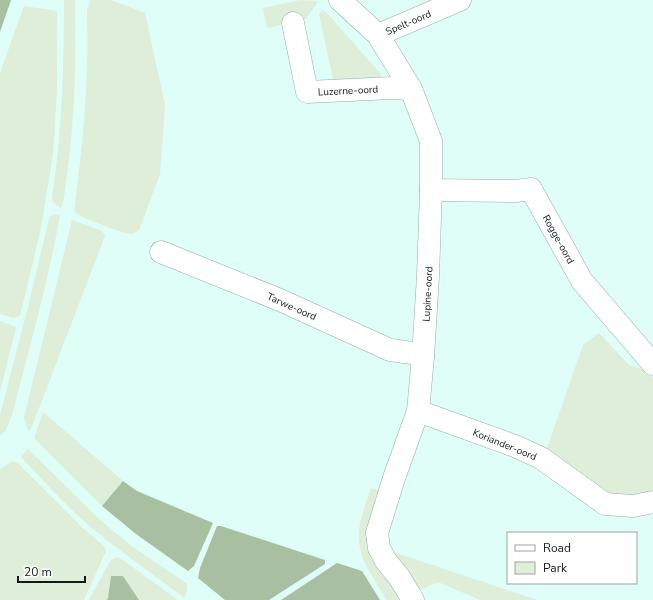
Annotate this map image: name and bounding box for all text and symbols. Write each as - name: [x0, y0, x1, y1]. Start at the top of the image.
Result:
- street label: Spelt-oord: [383, 7, 434, 39]
- street label: Luzerne-oord: [318, 82, 379, 100]
- street label: Rogge-oord: [539, 212, 577, 267]
- street label: Lupine-oord: [420, 266, 436, 322]
- street label: Tarwe-oord: [265, 290, 319, 324]
- street label: Koriander-oord: [471, 426, 539, 464]
- legend: [507, 532, 637, 584]
- text: Road: [543, 540, 571, 556]
- scale bar: [18, 558, 85, 584]
- text: Park: [543, 560, 568, 576]
- text: 20 m: [24, 564, 52, 580]

